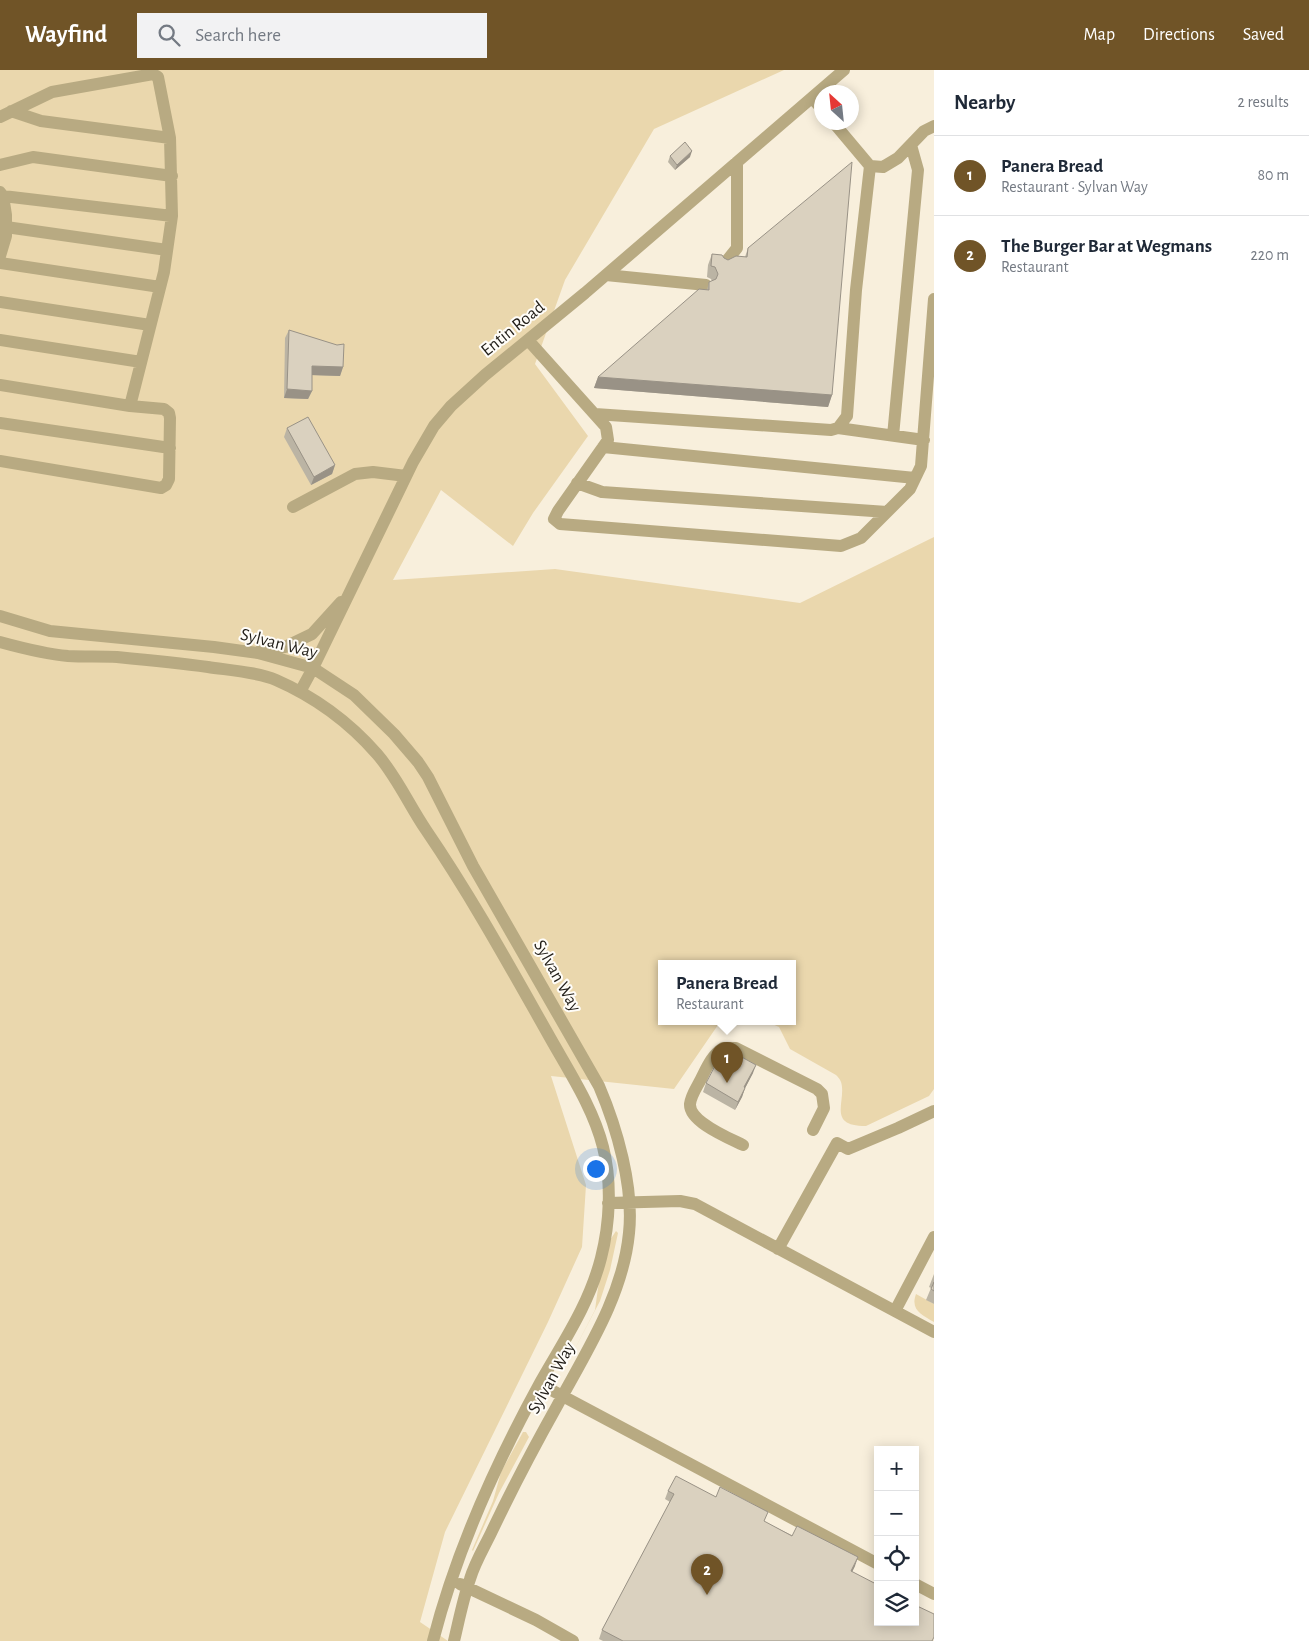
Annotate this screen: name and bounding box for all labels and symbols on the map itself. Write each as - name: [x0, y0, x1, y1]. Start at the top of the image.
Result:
- north arrow: [814, 85, 859, 130]
- street label: Entin Road: [478, 298, 548, 360]
- street label: Sylvan Way: [239, 626, 320, 662]
- street label: Sylvan Way: [530, 937, 584, 1015]
- pin: 1: [711, 1042, 743, 1083]
- your location: [583, 1156, 609, 1182]
- street label: Sylvan Way: [525, 1339, 579, 1417]
- pin: 2: [691, 1554, 723, 1595]

